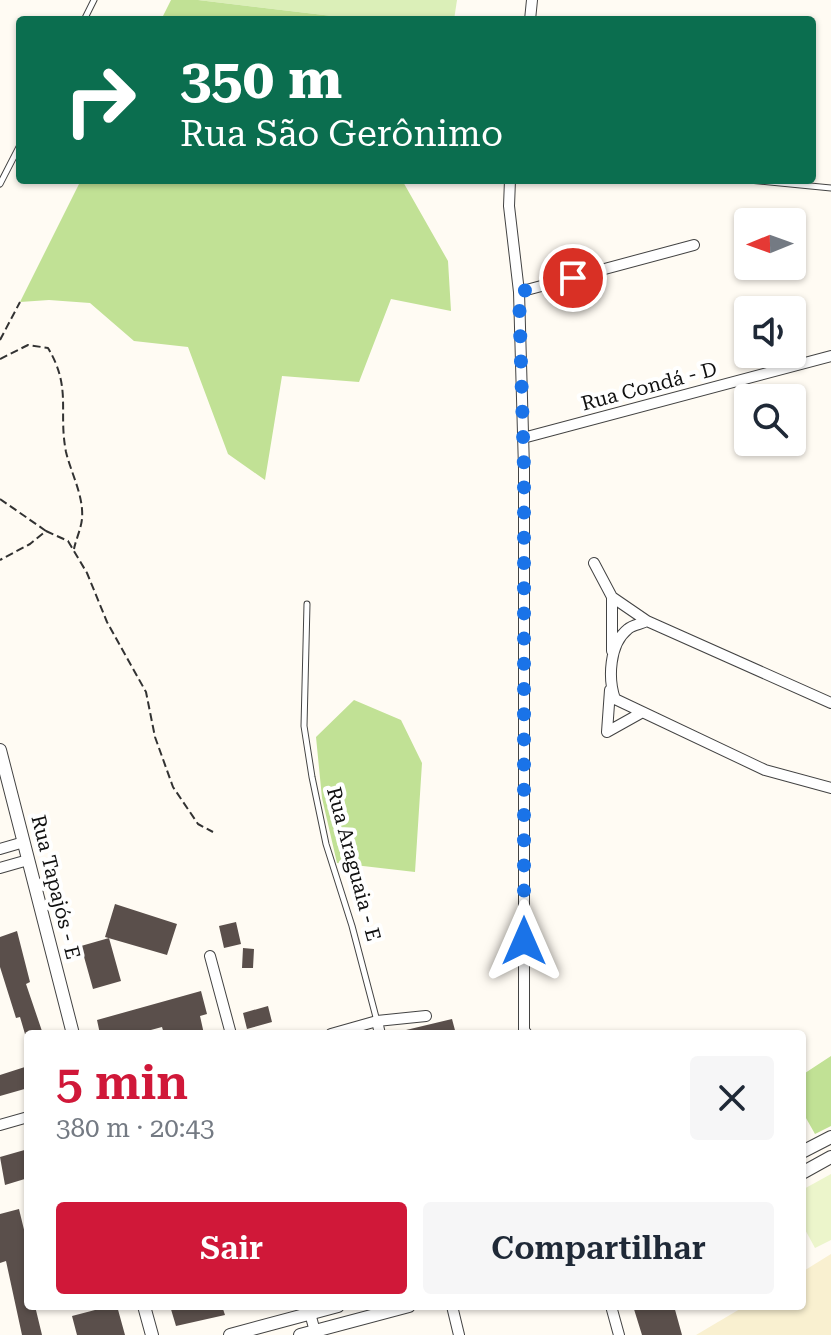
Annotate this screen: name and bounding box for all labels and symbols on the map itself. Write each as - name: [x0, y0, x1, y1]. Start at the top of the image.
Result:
- north arrow: [734, 208, 806, 280]
- pin: [539, 244, 607, 312]
- street label: Rua Condá - D: [578, 356, 720, 416]
- street label: Rua Araguaia - E: [322, 784, 386, 944]
- street label: Rua Tapajós - E: [26, 812, 86, 962]
- position arrow: [482, 899, 566, 983]

